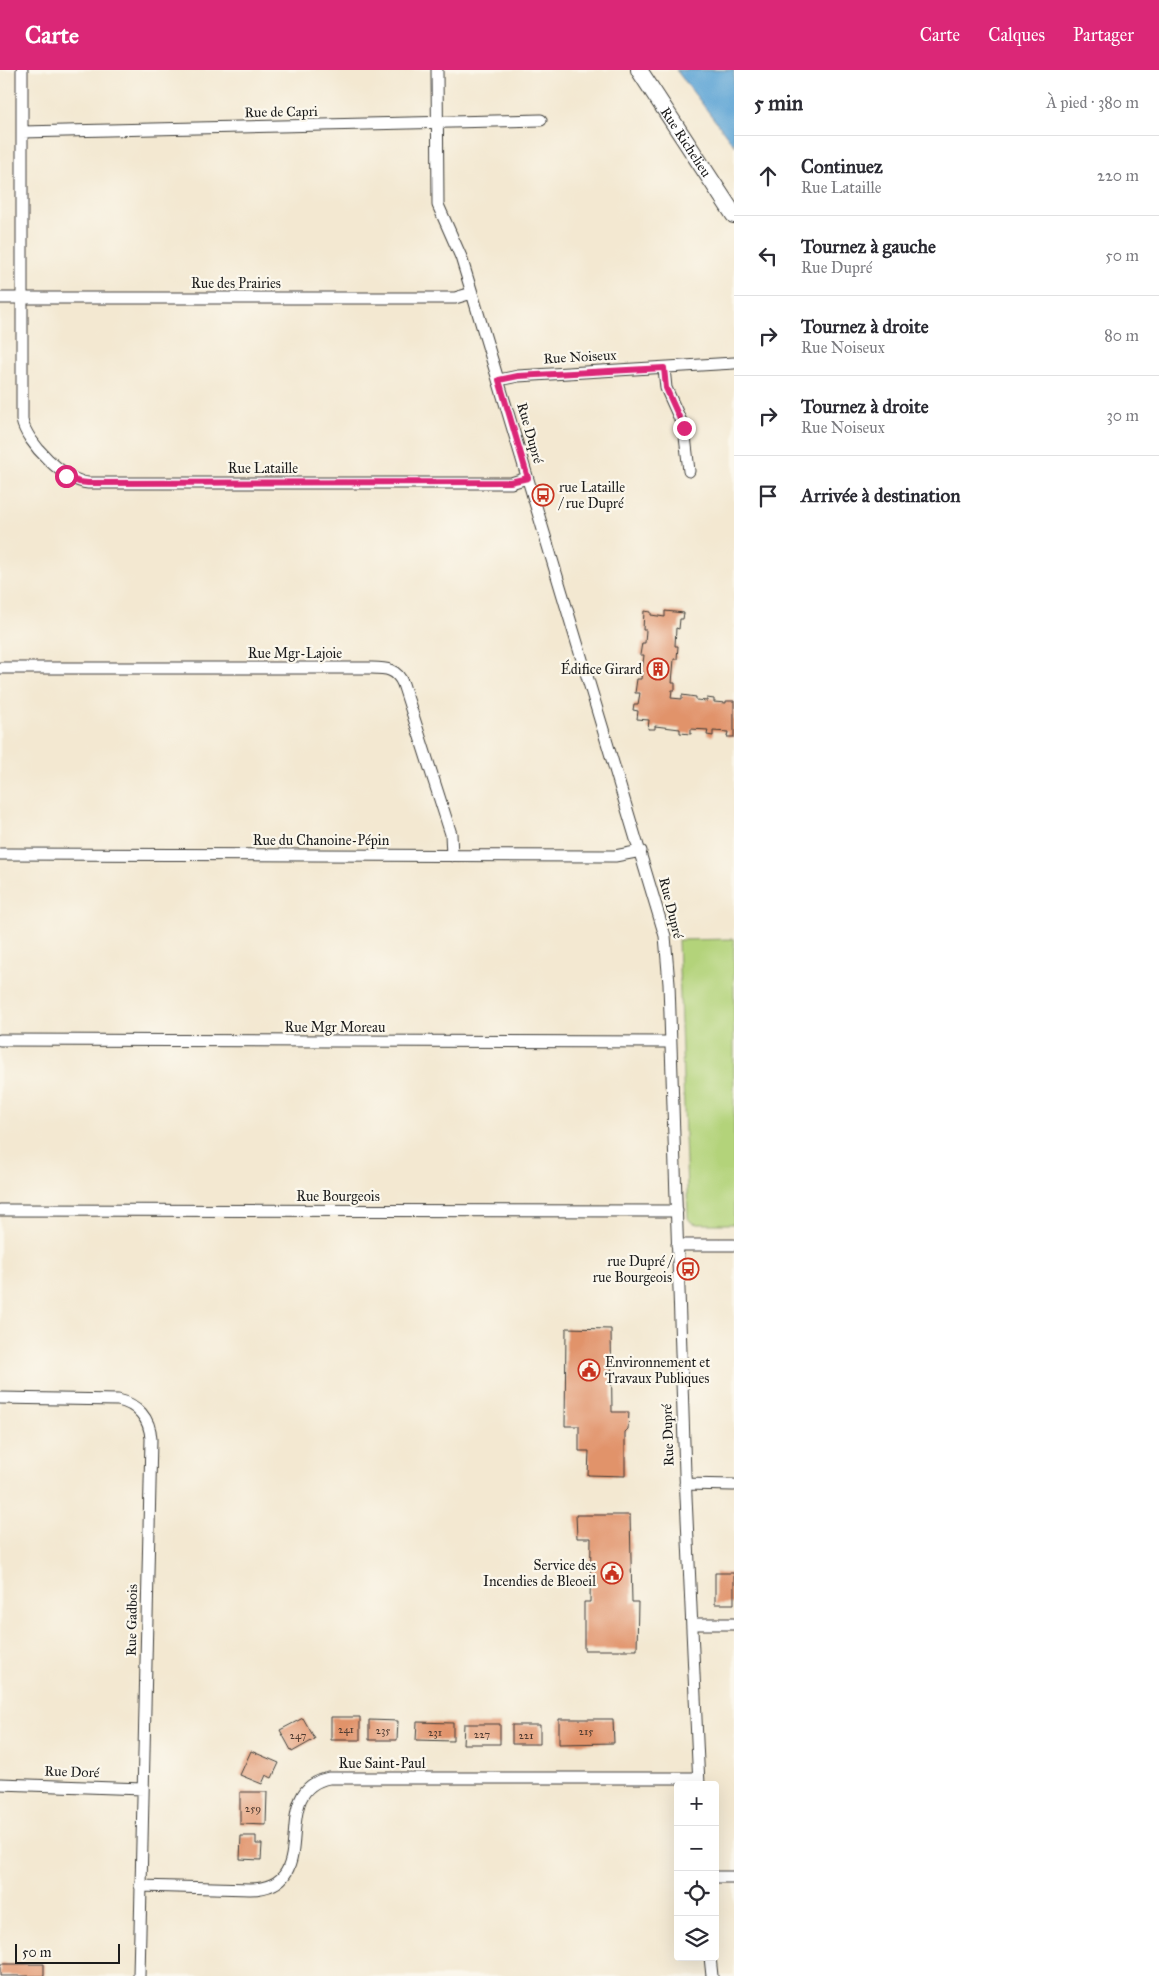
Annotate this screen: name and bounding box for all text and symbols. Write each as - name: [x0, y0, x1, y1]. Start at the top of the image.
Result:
- text: Carte: [25, 20, 79, 50]
- text: Carte: [920, 24, 960, 46]
- text: Calques: [988, 24, 1045, 46]
- text: Partager: [1073, 24, 1134, 46]
- text: 5 min: [754, 90, 803, 116]
- text: À pied · 380 m: [1046, 93, 1139, 112]
- street label: Rue de Capri: [244, 103, 318, 121]
- street label: Rue Richelieu: [657, 104, 715, 181]
- text: Continuez: [801, 155, 883, 178]
- icon: ahead: [754, 162, 782, 190]
- text: 220 m: [1097, 166, 1139, 185]
- text: Rue Lataille: [801, 178, 881, 197]
- text: Tournez à gauche: [801, 235, 936, 258]
- icon: left: [754, 242, 782, 270]
- text: 50 m: [1105, 246, 1139, 265]
- text: Rue Dupré: [801, 258, 872, 277]
- street label: Rue des Prairies: [191, 275, 281, 292]
- text: Tournez à droite: [801, 315, 929, 338]
- icon: right: [754, 322, 782, 350]
- text: 80 m: [1104, 326, 1139, 345]
- text: Rue Noiseux: [801, 338, 885, 357]
- street label: Rue Noiseux: [543, 347, 618, 367]
- text: Tournez à droite: [801, 395, 929, 418]
- street label: Rue Dupré: [513, 401, 547, 466]
- icon: right: [754, 402, 782, 430]
- text: 30 m: [1106, 406, 1139, 425]
- route end: [673, 417, 696, 440]
- text: Rue Noiseux: [801, 418, 885, 437]
- street label: Rue Lataille: [228, 460, 298, 477]
- route start: [55, 465, 78, 488]
- place label: rue Lataille / rue Dupré: [558, 479, 625, 512]
- icon: arrive: [754, 482, 782, 510]
- bus stop icon: rue Lataille / rue Dupré: [531, 483, 555, 507]
- text: Arrivée à destination: [801, 484, 960, 507]
- street label: Rue Mgr-Lajoie: [248, 645, 342, 662]
- building icon: Édifice Girard: [646, 657, 670, 681]
- place label: Édifice Girard: [561, 659, 642, 678]
- street label: Rue du Chanoine-Pépin: [253, 832, 390, 849]
- street label: Rue Dupré: [655, 876, 687, 941]
- street label: Rue Mgr Moreau: [285, 1019, 386, 1036]
- street label: Rue Bourgeois: [296, 1188, 380, 1205]
- place label: rue Dupré / rue Bourgeois: [593, 1253, 673, 1286]
- bus stop icon: rue Dupré / rue Bourgeois: [676, 1257, 700, 1281]
- place label: Environnement et Travaux Publiques: [605, 1354, 710, 1388]
- public building icon: Environnement et Travaux Publiques: [577, 1358, 601, 1382]
- street label: Rue Dupré: [658, 1403, 678, 1467]
- place label: Service des Incendies de Bleoeil: [483, 1557, 596, 1590]
- public building icon: Service des Incendies de Bleoeil: [600, 1561, 624, 1585]
- street label: Rue Gadbois: [123, 1584, 141, 1656]
- house number: 241: [338, 1723, 354, 1736]
- house number: 235: [376, 1724, 390, 1737]
- house number: 215: [579, 1725, 593, 1738]
- house number: 231: [428, 1726, 442, 1739]
- house number: 227: [474, 1728, 490, 1741]
- house number: 247: [290, 1729, 307, 1742]
- house number: 221: [518, 1729, 534, 1742]
- street label: Rue Saint-Paul: [339, 1755, 426, 1772]
- street label: Rue Doré: [44, 1763, 100, 1781]
- map controls: [674, 1781, 719, 1961]
- button: +: [674, 1781, 719, 1826]
- house number: 259: [245, 1802, 261, 1815]
- button: −: [674, 1826, 719, 1871]
- button: locate: [674, 1871, 719, 1916]
- button: layers: [674, 1916, 719, 1961]
- scale bar: [15, 1941, 120, 1964]
- text: 50 m: [22, 1944, 51, 1961]

